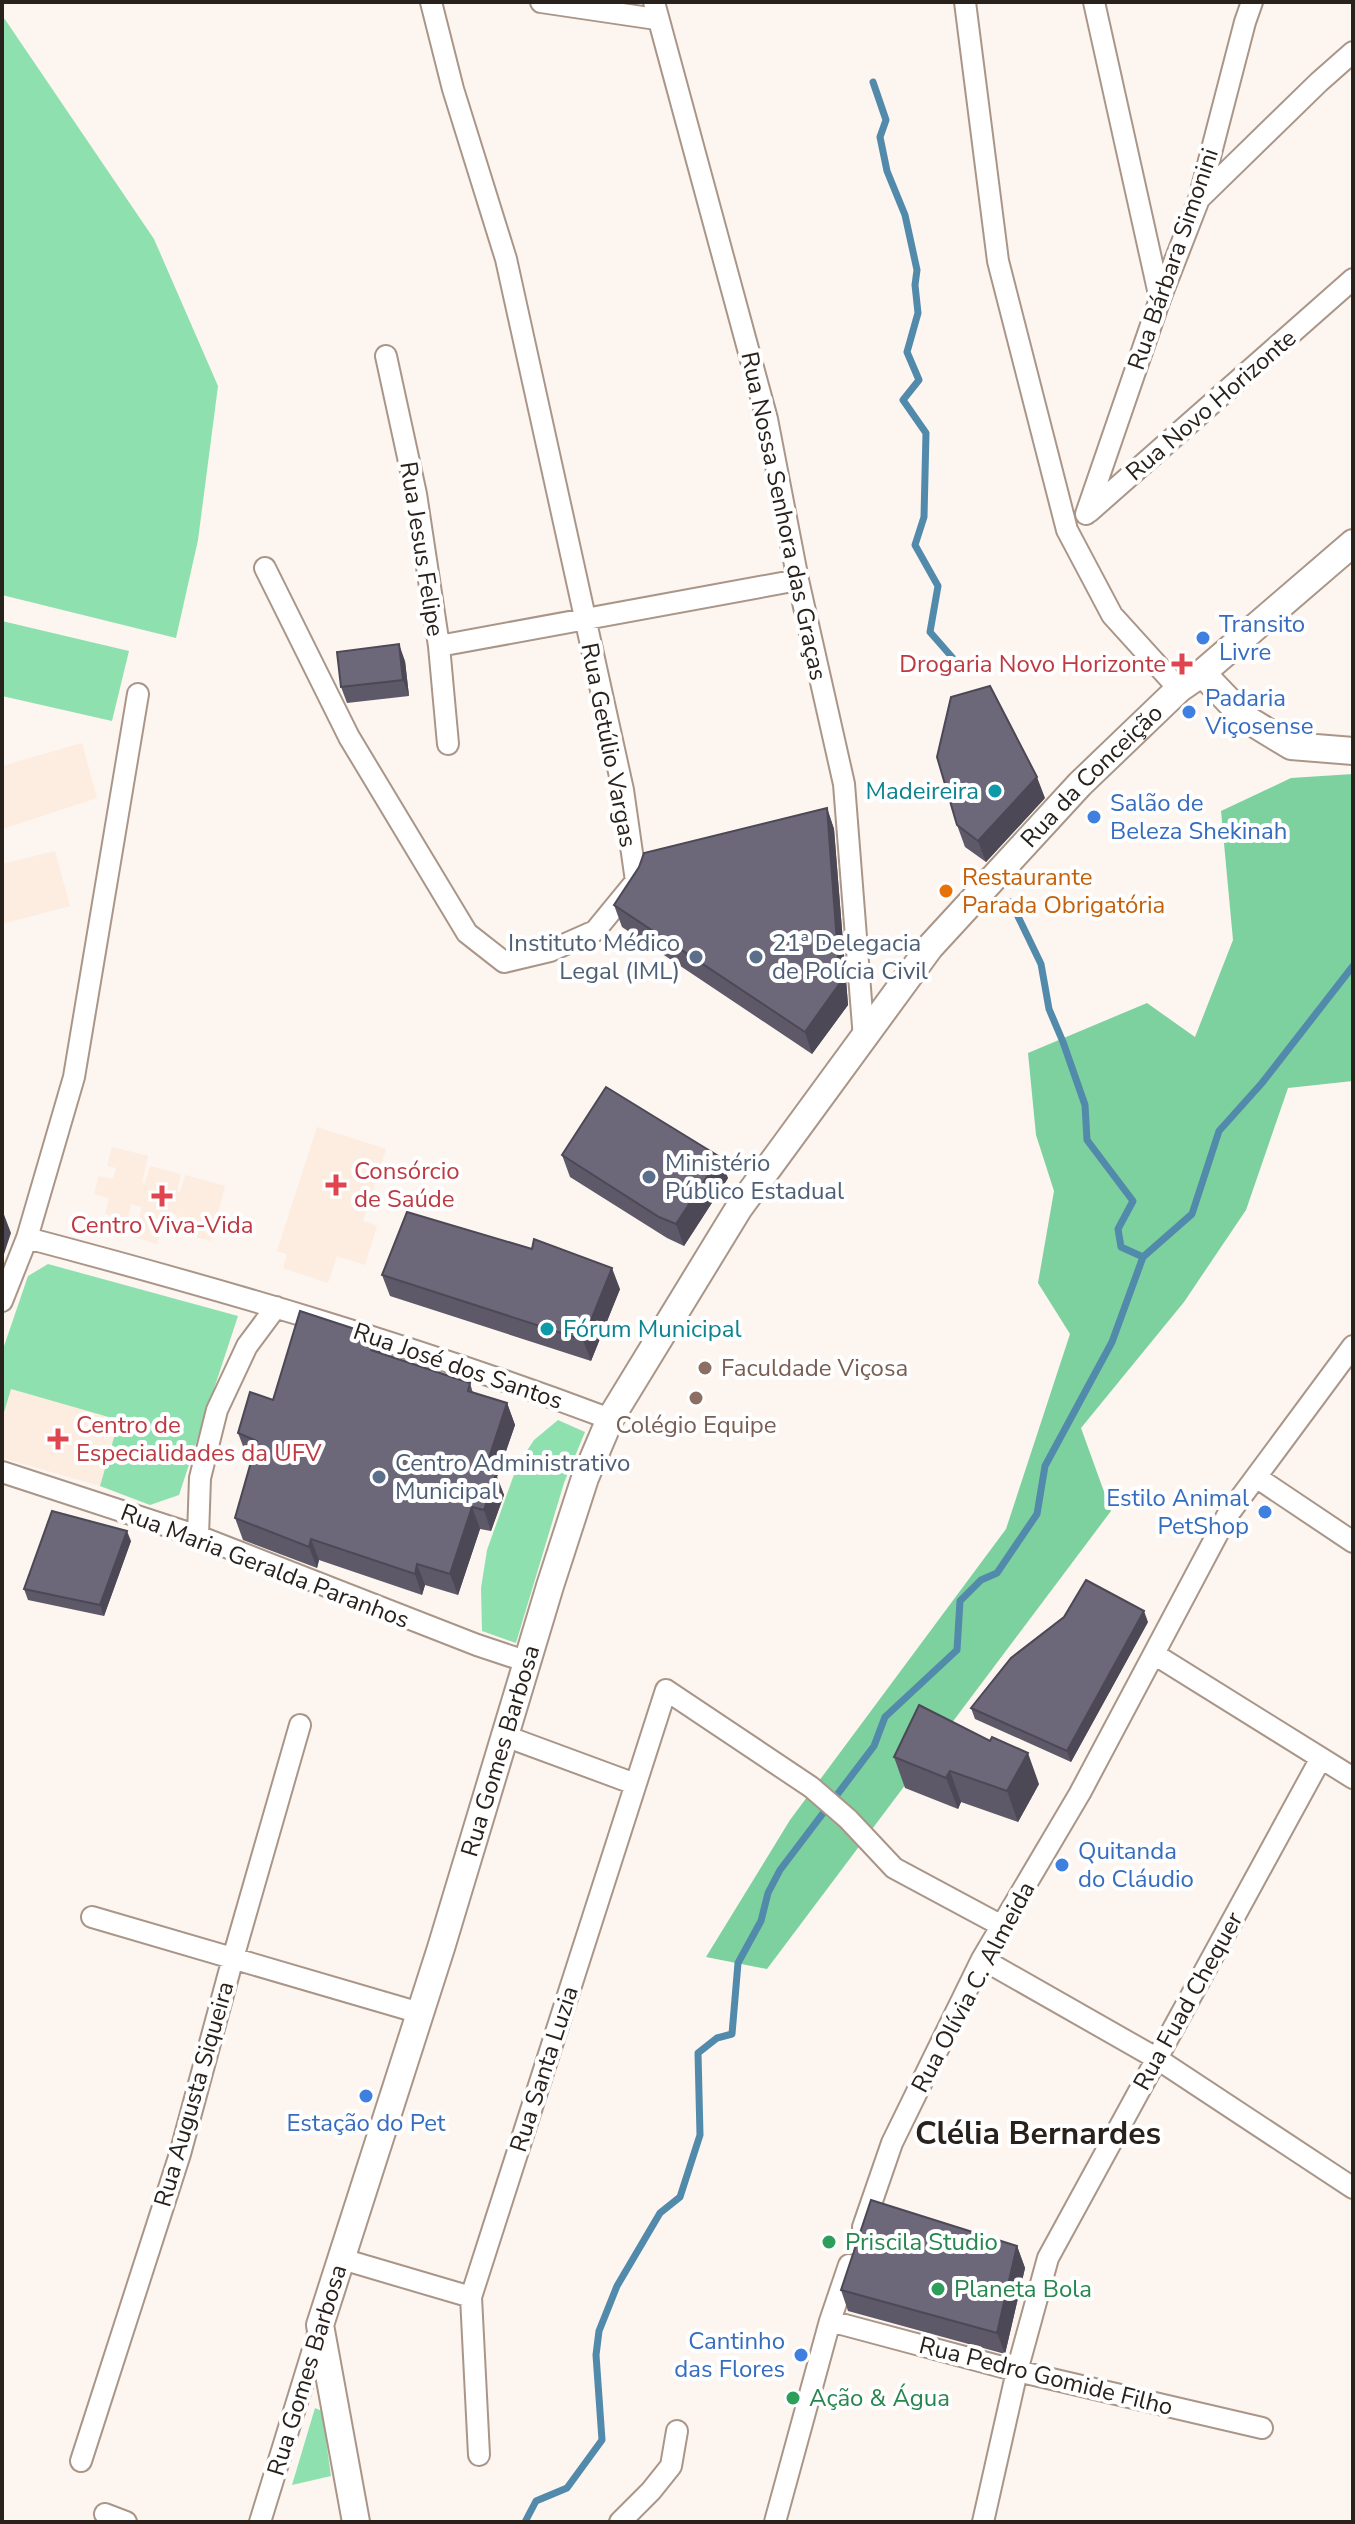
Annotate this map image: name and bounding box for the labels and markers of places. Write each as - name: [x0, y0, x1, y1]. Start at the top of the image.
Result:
- place label: Transito Livre: [1219, 608, 1305, 668]
- marker: Transito Livre: [1194, 629, 1212, 647]
- place label: Drogaria Novo Horizonte: [899, 648, 1166, 680]
- marker: Drogaria Novo Horizonte: [1173, 655, 1191, 673]
- place label: Padaria Viçosense: [1204, 682, 1314, 742]
- marker: Padaria Viçosense: [1180, 703, 1198, 721]
- place label: Madeireira: [865, 775, 979, 807]
- marker: Madeireira: [986, 782, 1004, 800]
- place label: Salão de Beleza Shekinah: [1110, 787, 1287, 847]
- marker: Salão de Beleza Shekinah: [1085, 808, 1103, 826]
- place label: Restaurante Parada Obrigatória: [962, 861, 1165, 921]
- marker: Restaurante Parada Obrigatória: [937, 882, 955, 900]
- place label: Instituto Médico Legal (IML): [508, 927, 680, 987]
- place label: 21ª Delegacia de Polícia Civil: [772, 927, 928, 987]
- marker: Instituto Médico Legal (IML): [687, 948, 705, 966]
- marker: 21ª Delegacia de Polícia Civil: [747, 948, 765, 966]
- place label: Ministério Público Estadual: [665, 1147, 844, 1207]
- place label: Consórcio de Saúde: [354, 1155, 460, 1215]
- marker: Ministério Público Estadual: [640, 1168, 658, 1186]
- marker: Consórcio de Saúde: [325, 1174, 347, 1196]
- marker: Centro Viva-Vida: [151, 1185, 173, 1207]
- place label: Centro Viva-Vida: [71, 1209, 253, 1241]
- place label: Fórum Municipal: [563, 1313, 742, 1345]
- marker: Fórum Municipal: [538, 1320, 556, 1338]
- place label: Faculdade Viçosa: [721, 1352, 908, 1384]
- marker: Faculdade Viçosa: [696, 1359, 714, 1377]
- marker: Colégio Equipe: [687, 1389, 705, 1407]
- place label: Centro de Especialidades da UFV: [76, 1409, 322, 1469]
- place label: Colégio Equipe: [615, 1409, 777, 1441]
- marker: Centro de Especialidades da UFV: [47, 1428, 69, 1450]
- place label: Centro Administrativo Municipal: [395, 1447, 630, 1507]
- marker: Centro Administrativo Municipal: [370, 1468, 388, 1486]
- place label: Estilo Animal PetShop: [1106, 1482, 1249, 1542]
- marker: Estilo Animal PetShop: [1256, 1503, 1274, 1521]
- place label: Quitanda do Cláudio: [1078, 1835, 1194, 1895]
- marker: Quitanda do Cláudio: [1053, 1856, 1071, 1874]
- marker: Estação do Pet: [357, 2087, 375, 2105]
- place label: Estação do Pet: [287, 2107, 446, 2139]
- place label: Priscila Studio: [845, 2226, 998, 2258]
- marker: Priscila Studio: [820, 2233, 838, 2251]
- place label: Planeta Bola: [954, 2273, 1092, 2305]
- marker: Planeta Bola: [929, 2280, 947, 2298]
- place label: Cantinho das Flores: [674, 2325, 785, 2385]
- marker: Cantinho das Flores: [792, 2346, 810, 2364]
- place label: Ação & Água: [809, 2382, 950, 2414]
- marker: Ação & Água: [784, 2389, 802, 2407]

